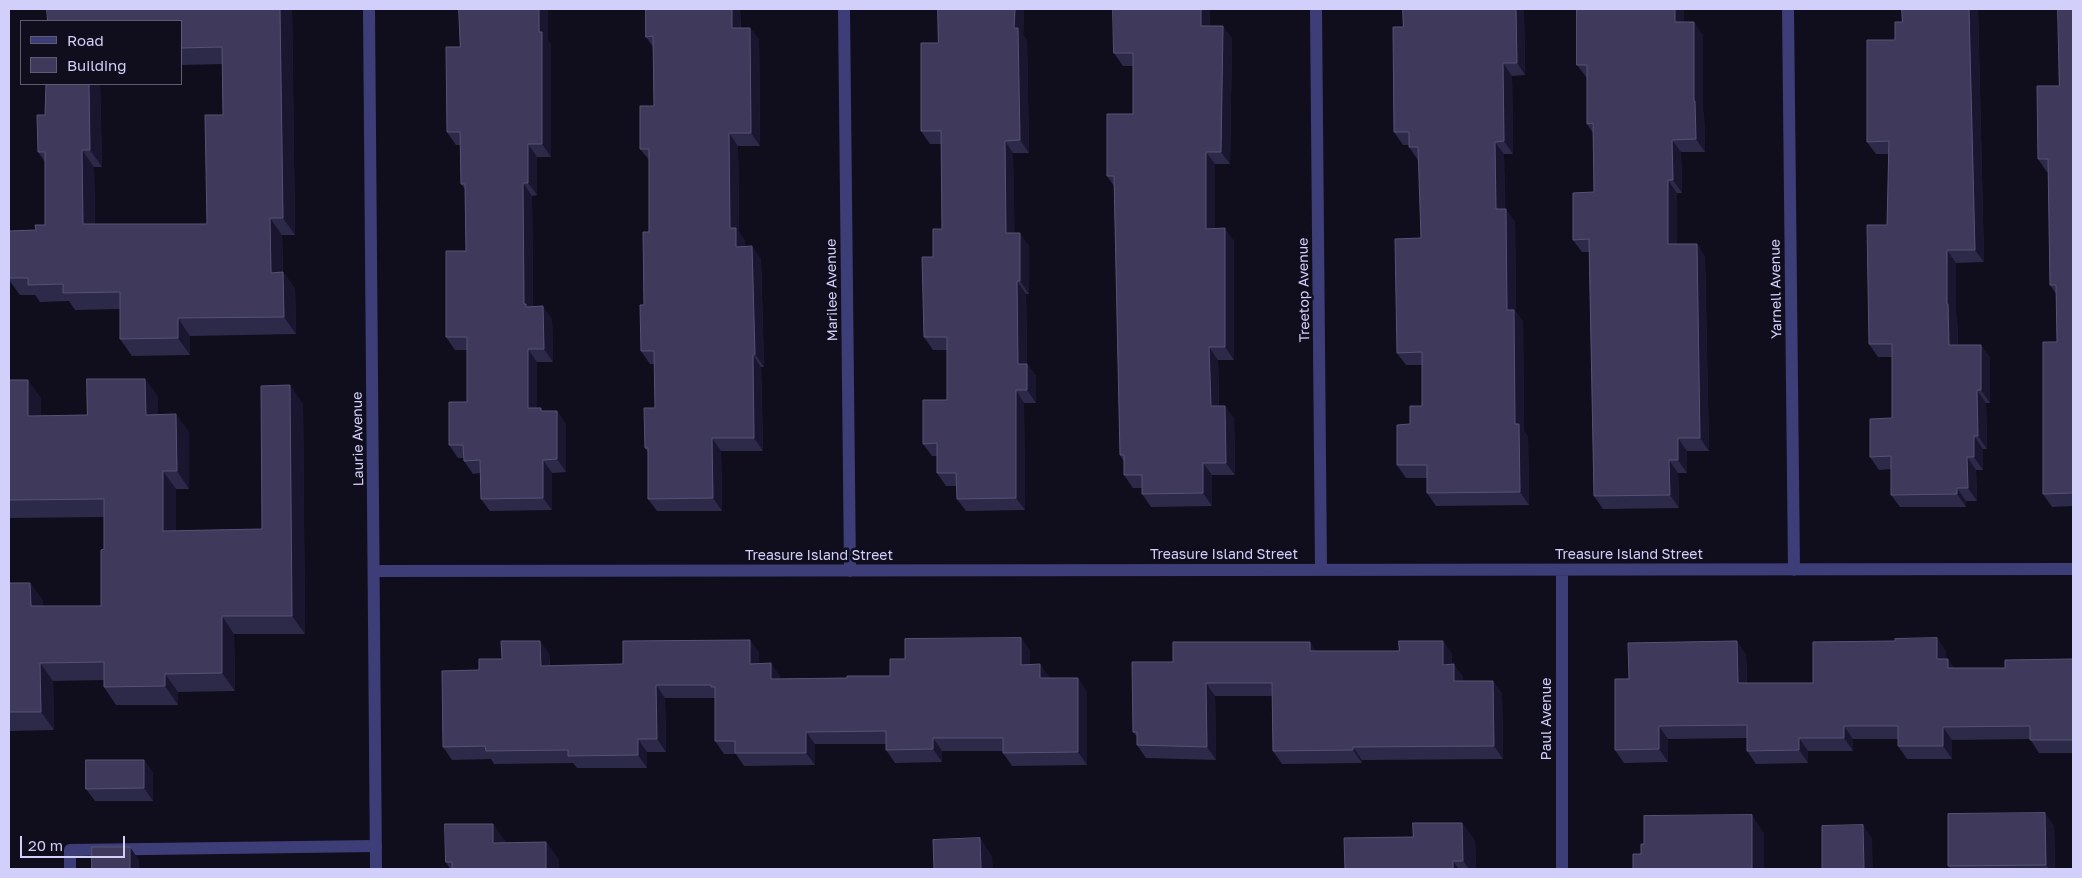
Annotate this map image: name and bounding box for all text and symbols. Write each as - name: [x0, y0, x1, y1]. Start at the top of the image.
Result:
- legend: [20, 20, 182, 85]
- text: Road: [67, 31, 104, 49]
- text: Building: [67, 56, 127, 74]
- street label: Treetop Avenue: [1295, 238, 1313, 342]
- street label: Marilee Avenue: [823, 239, 841, 341]
- street label: Yarnell Avenue: [1767, 239, 1785, 339]
- street label: Laurie Avenue: [349, 391, 367, 487]
- street label: Treasure Island Street: [1150, 547, 1298, 563]
- street label: Treasure Island Street: [1555, 547, 1703, 563]
- street label: Treasure Island Street: [745, 548, 893, 564]
- street label: Paul Avenue: [1539, 678, 1555, 760]
- scale bar: [22, 826, 128, 858]
- text: 20 m: [28, 836, 63, 854]

